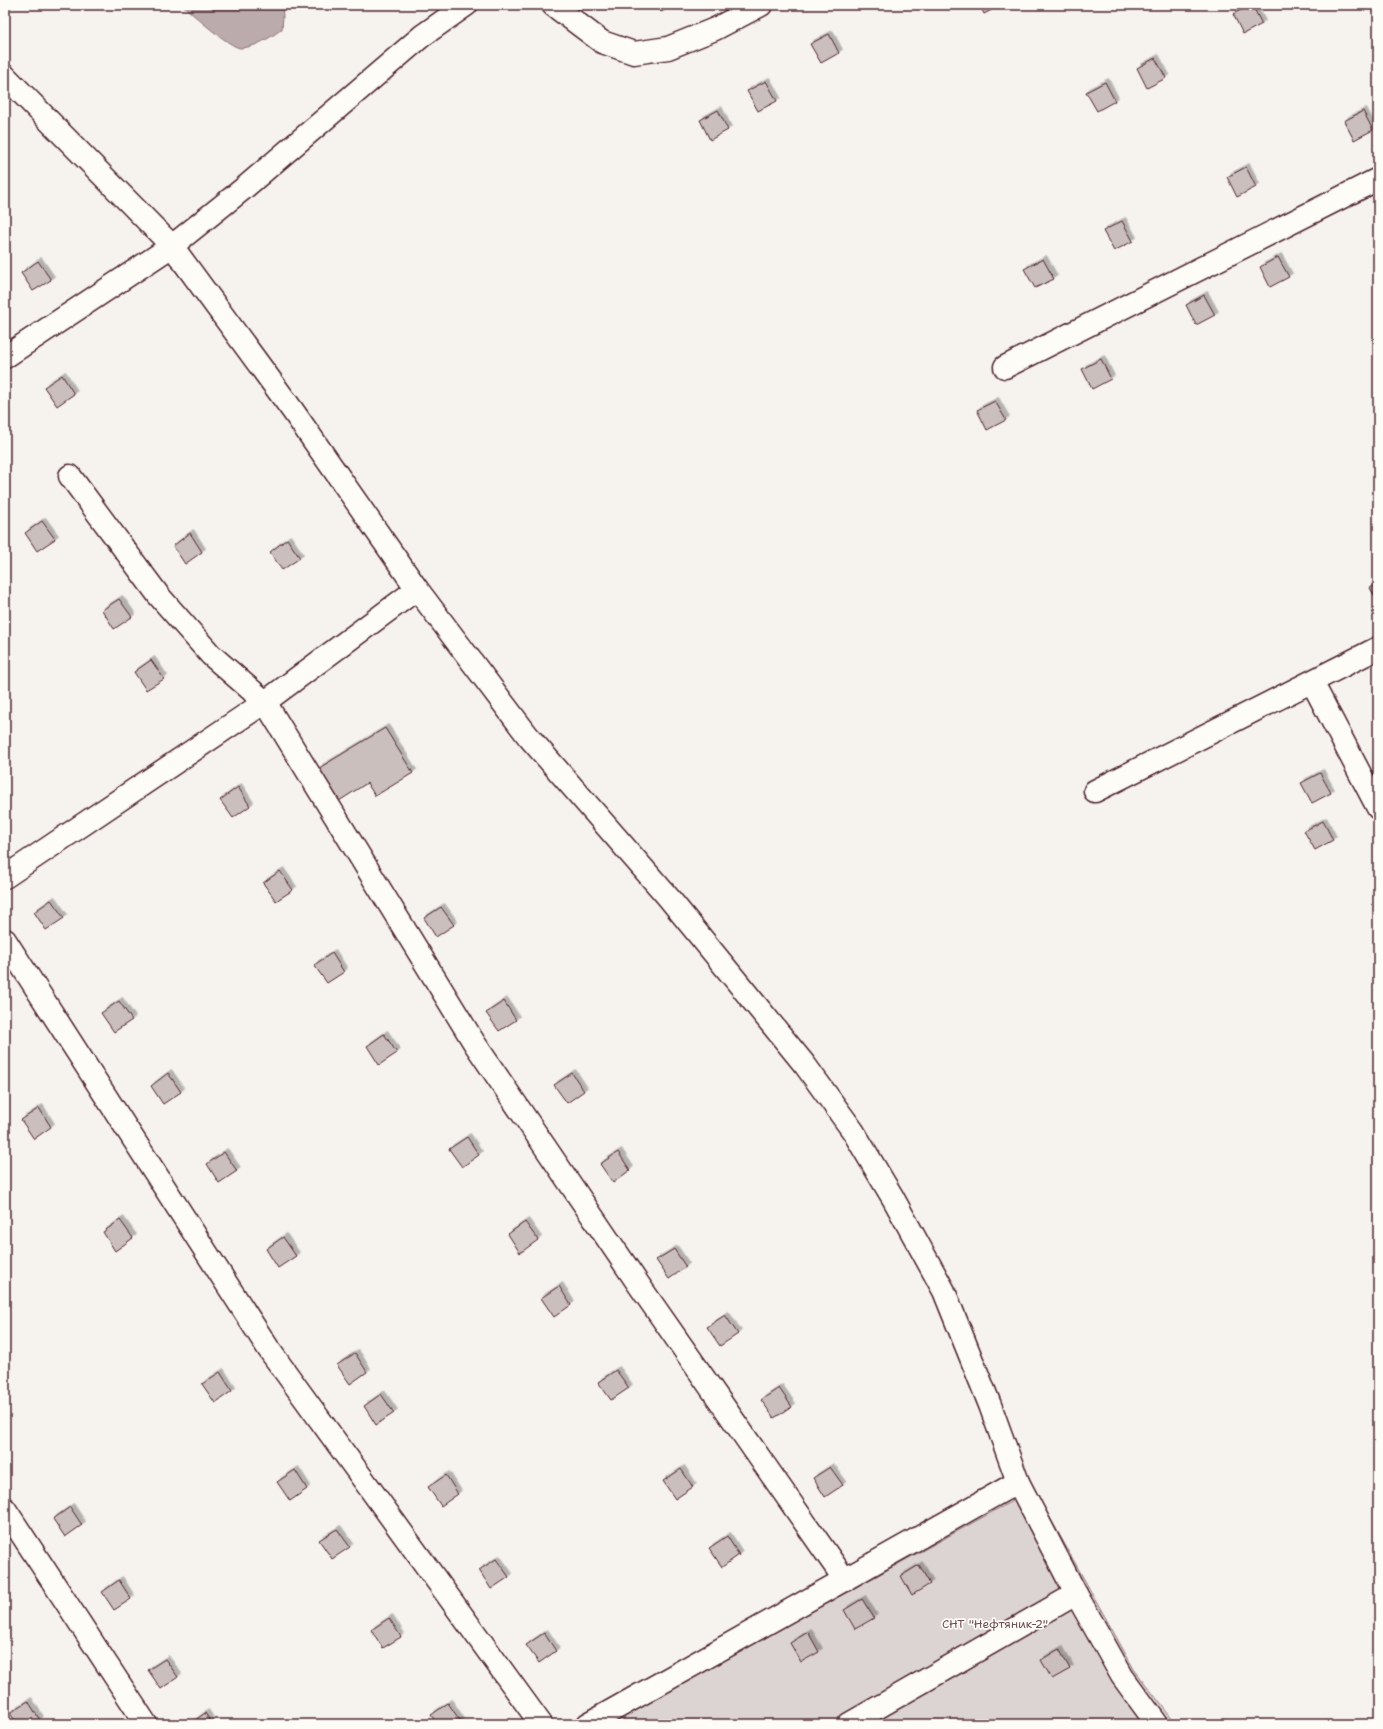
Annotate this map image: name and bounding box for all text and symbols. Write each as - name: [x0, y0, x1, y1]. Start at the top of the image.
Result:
- park label: СНТ "Нефтяник-2": [942, 1616, 1048, 1632]

